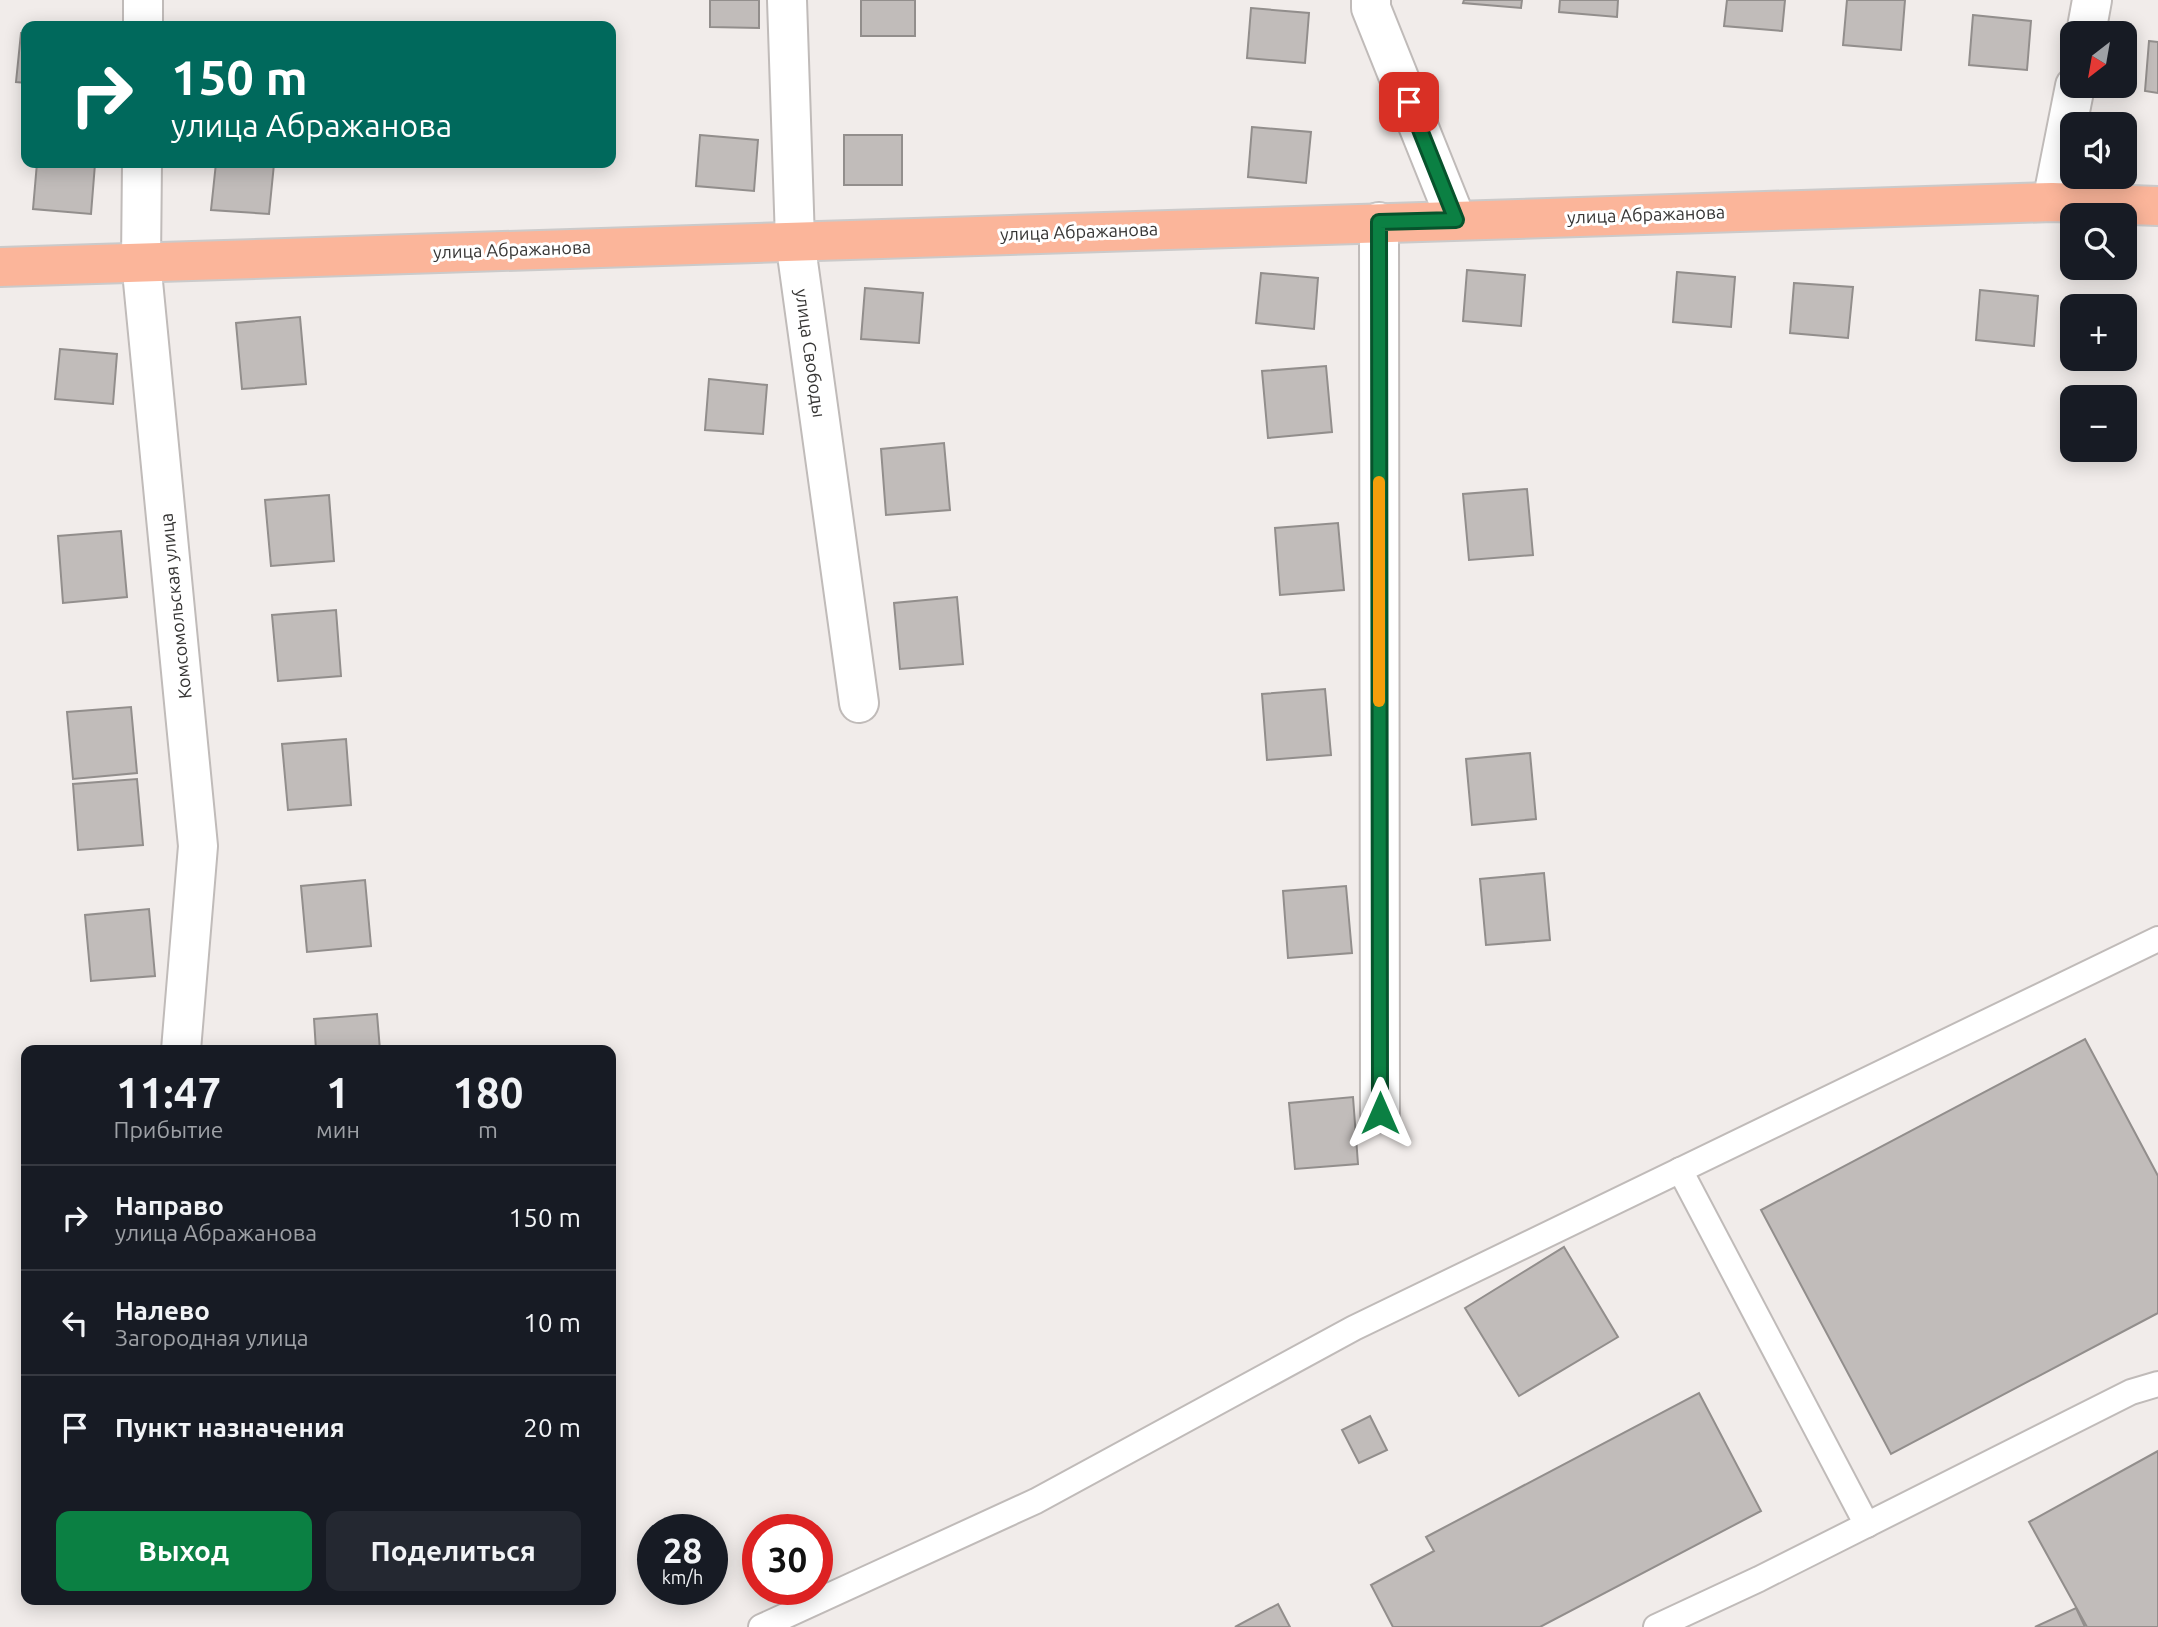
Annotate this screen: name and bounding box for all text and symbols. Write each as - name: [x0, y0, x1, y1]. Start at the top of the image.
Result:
- north arrow: [2060, 21, 2137, 98]
- map controls: [2060, 21, 2137, 462]
- icon: right: [56, 49, 147, 140]
- text: 150 m: [171, 49, 308, 104]
- pin: [1379, 72, 1439, 132]
- icon: arrive: [1390, 83, 1428, 121]
- text: улица Абражанова: [171, 107, 452, 143]
- button: sound: [2060, 112, 2137, 189]
- street label: улица Абражанова: [1567, 201, 1725, 227]
- button: search: [2060, 203, 2137, 280]
- street label: улица Абражанова: [1000, 218, 1158, 244]
- street label: улица Абражанова: [433, 236, 591, 262]
- street label: улица Свободы: [792, 287, 830, 419]
- button: +: [2060, 294, 2137, 371]
- button: −: [2060, 385, 2137, 462]
- street label: Комсомольская улица: [155, 512, 195, 700]
- text: 11:47: [116, 1069, 221, 1116]
- text: 1: [326, 1069, 350, 1116]
- text: 180: [452, 1069, 523, 1116]
- position arrow: [1343, 1076, 1417, 1150]
- text: Прибытие: [114, 1117, 224, 1142]
- text: мин: [316, 1117, 360, 1142]
- text: m: [478, 1117, 498, 1142]
- text: Направо: [115, 1191, 224, 1220]
- icon: right: [56, 1199, 94, 1237]
- text: 150 m: [509, 1203, 581, 1232]
- text: улица Абражанова: [115, 1220, 317, 1245]
- text: Налево: [115, 1296, 210, 1325]
- icon: left: [56, 1304, 94, 1342]
- text: 10 m: [523, 1308, 581, 1337]
- text: Загородная улица: [115, 1325, 309, 1350]
- icon: arrive: [56, 1409, 94, 1447]
- text: Пункт назначения: [115, 1413, 345, 1442]
- text: 20 m: [523, 1413, 581, 1442]
- button: Выход: [56, 1511, 312, 1591]
- button: Поделиться: [326, 1511, 581, 1591]
- speed limit sign: 30: [742, 1514, 833, 1605]
- text: 28: [663, 1530, 702, 1570]
- text: km/h: [662, 1567, 703, 1587]

